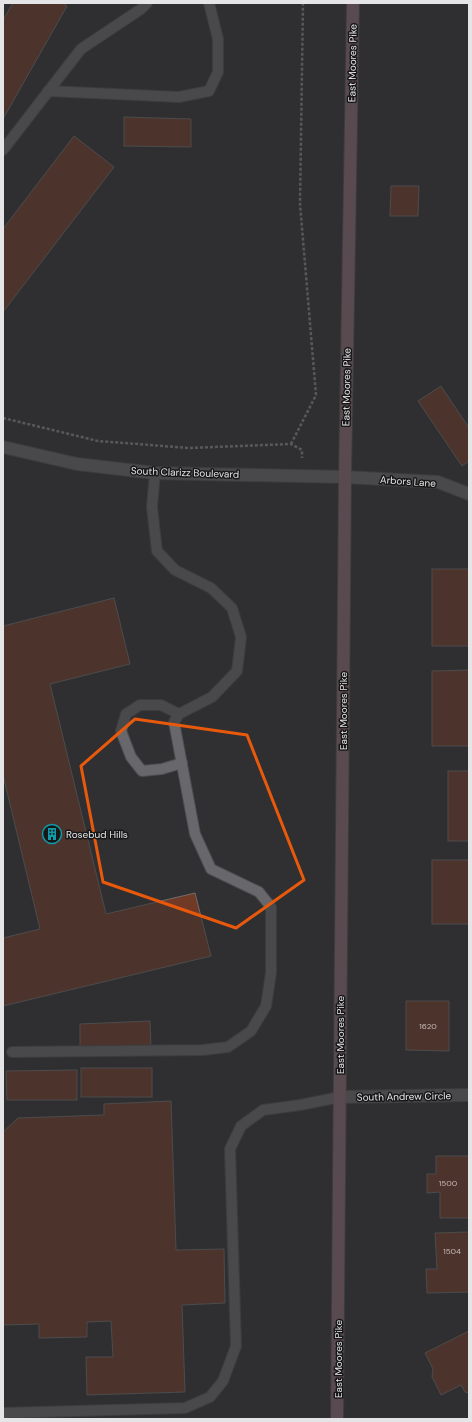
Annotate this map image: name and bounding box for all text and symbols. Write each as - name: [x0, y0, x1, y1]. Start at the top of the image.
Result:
- street label: East Moores Pike: [345, 23, 360, 102]
- street label: East Moores Pike: [339, 347, 354, 426]
- street label: South Clarizz Boulevard: [131, 464, 239, 481]
- street label: Arbors Lane: [380, 473, 437, 490]
- street label: East Moores Pike: [337, 672, 350, 750]
- building icon: Rosebud Hills: [41, 823, 63, 845]
- place label: Rosebud Hills: [66, 828, 128, 841]
- street label: East Moores Pike: [334, 996, 347, 1074]
- house number: 1620: [419, 1021, 437, 1031]
- street label: South Andrew Circle: [357, 1089, 452, 1104]
- house number: 1500: [439, 1178, 458, 1188]
- house number: 1504: [443, 1246, 461, 1256]
- street label: East Moores Pike: [332, 1320, 345, 1398]

